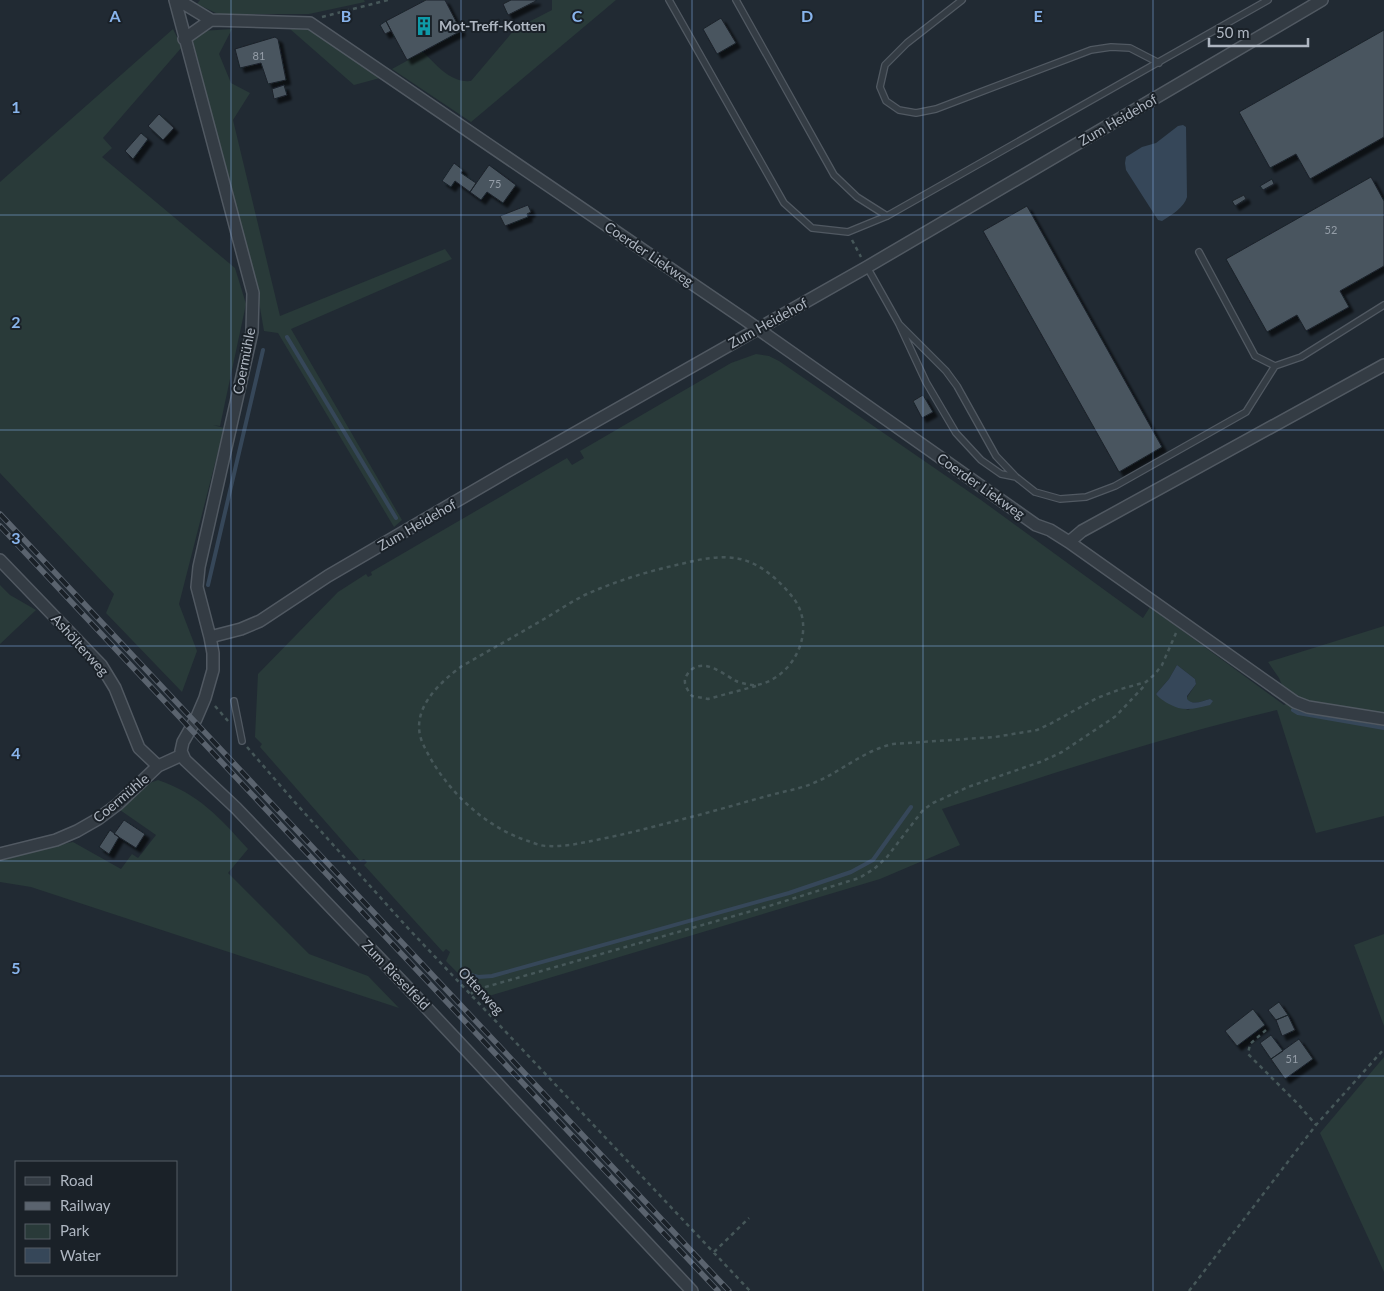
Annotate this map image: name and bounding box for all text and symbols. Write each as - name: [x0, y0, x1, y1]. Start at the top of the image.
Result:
- text: A: [108, 6, 121, 25]
- text: B: [341, 6, 351, 25]
- text: C: [572, 6, 583, 25]
- text: D: [801, 6, 813, 25]
- text: E: [1033, 6, 1043, 25]
- building icon: Mot-Treff-Kotten: [413, 15, 435, 37]
- scale bar: [1209, 15, 1308, 47]
- place label: Mot-Treff-Kotten: [439, 17, 546, 34]
- text: 50 m: [1216, 23, 1250, 41]
- house number: 81: [253, 49, 265, 62]
- street label: Zum Heidehof: [1075, 90, 1160, 149]
- text: 1: [11, 97, 21, 116]
- house number: 75: [489, 177, 501, 190]
- street label: Coerder Liekweg: [602, 218, 697, 290]
- house number: 52: [1325, 223, 1337, 236]
- street label: Zum Heidehof: [725, 294, 810, 351]
- text: 2: [11, 312, 21, 331]
- street label: Coermühle: [229, 326, 258, 396]
- street label: Coerder Liekweg: [934, 449, 1029, 522]
- street label: Zum Heidehof: [374, 495, 459, 554]
- text: 3: [11, 528, 21, 547]
- street label: Ashölterweg: [48, 610, 113, 679]
- text: 4: [11, 743, 21, 762]
- street label: Coermühle: [89, 769, 152, 826]
- street label: Zum Rieselfeld: [359, 936, 434, 1013]
- text: 5: [11, 958, 21, 977]
- street label: Otterweg: [455, 963, 508, 1018]
- house number: 51: [1286, 1052, 1298, 1065]
- legend: [15, 1161, 178, 1276]
- text: Road: [60, 1171, 93, 1189]
- text: Railway: [60, 1196, 111, 1214]
- text: Park: [60, 1221, 90, 1239]
- text: Water: [60, 1246, 101, 1264]

